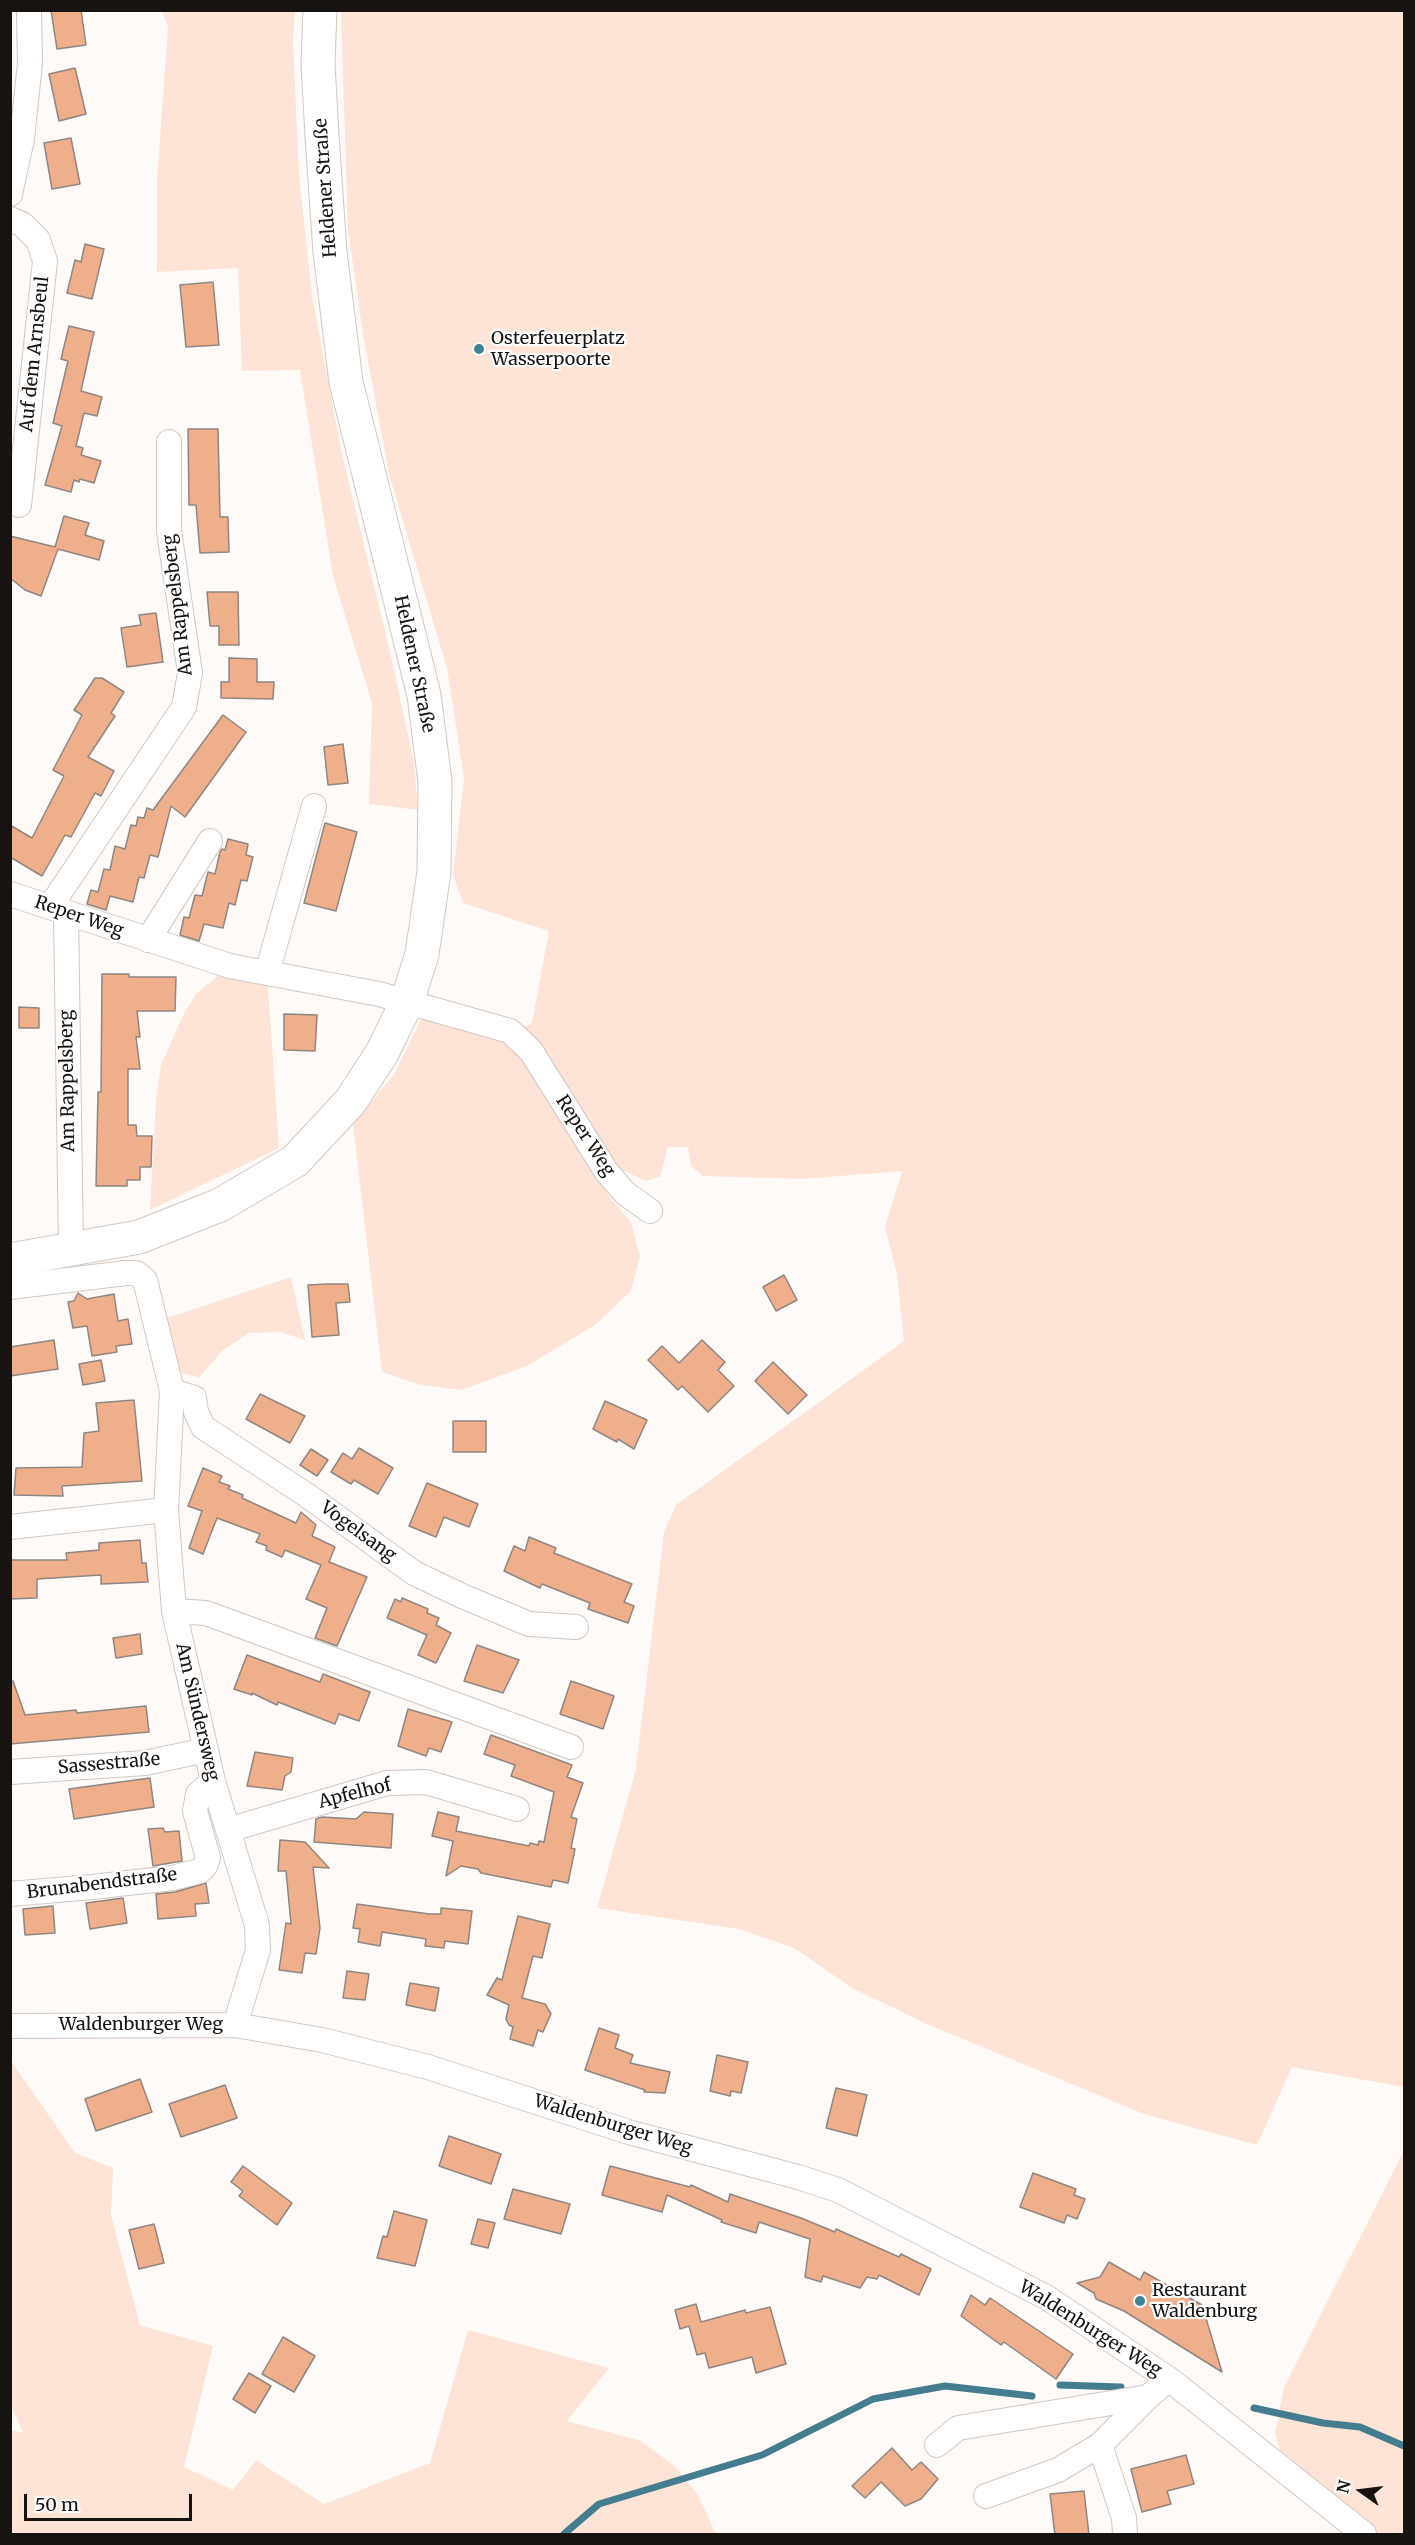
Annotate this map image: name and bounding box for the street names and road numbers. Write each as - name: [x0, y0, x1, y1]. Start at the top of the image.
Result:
- street label: Heldener Straße: [310, 118, 342, 258]
- street label: Auf dem Arnsbeul: [16, 275, 54, 433]
- street label: Am Rappelsberg: [159, 533, 197, 677]
- street label: Heldener Straße: [389, 593, 439, 735]
- street label: Reper Weg: [32, 892, 126, 942]
- street label: Am Rappelsberg: [56, 1010, 80, 1152]
- street label: Reper Weg: [551, 1091, 619, 1181]
- street label: Vogelsang: [316, 1497, 400, 1567]
- street label: Am Sündersweg: [171, 1641, 223, 1783]
- street label: Sassestraße: [57, 1749, 161, 1779]
- street label: Apfelhof: [316, 1775, 394, 1813]
- street label: Brunabendstraße: [26, 1864, 178, 1904]
- street label: Waldenburger Weg: [59, 2014, 223, 2036]
- street label: Waldenburger Weg: [531, 2091, 695, 2159]
- street label: Waldenburger Weg: [1015, 2276, 1165, 2382]

